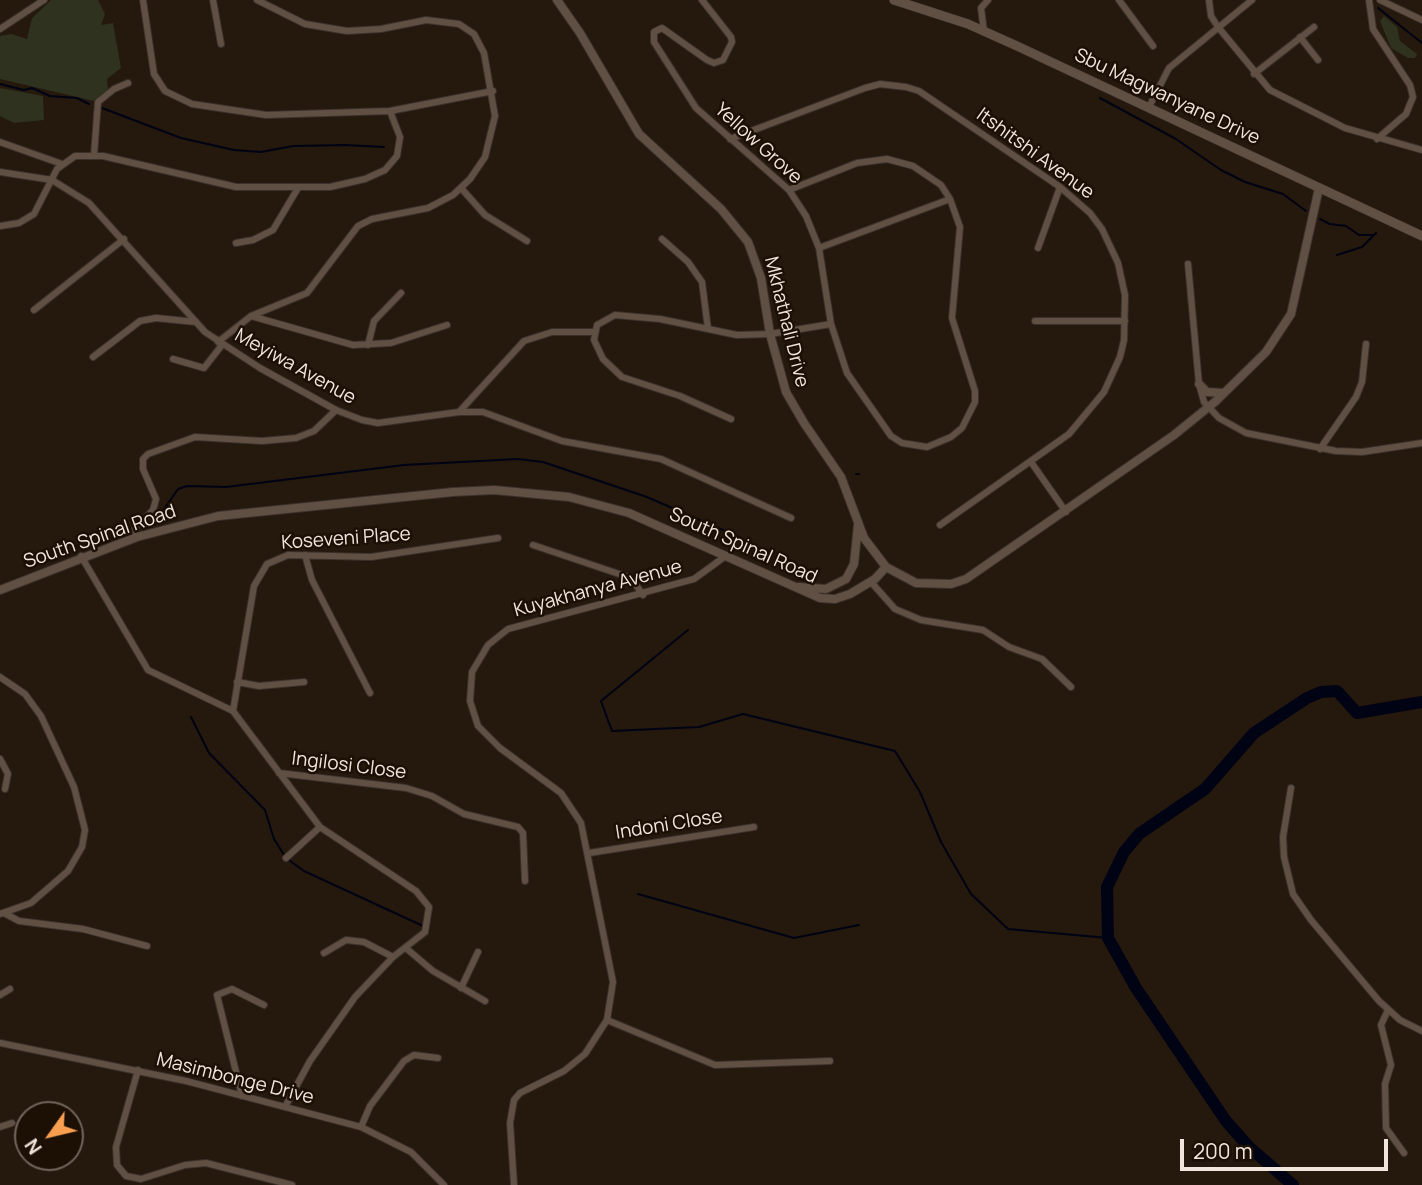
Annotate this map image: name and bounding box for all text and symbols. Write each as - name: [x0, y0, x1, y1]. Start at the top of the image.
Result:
- street label: Sbu Magwanyane Drive: [1071, 44, 1263, 150]
- street label: Yellow Grove: [710, 99, 806, 189]
- street label: Itshitshi Avenue: [972, 104, 1098, 204]
- street label: Mkhathali Drive: [759, 254, 813, 390]
- street label: Meyiwa Avenue: [231, 324, 359, 410]
- street label: South Spinal Road: [21, 500, 179, 574]
- street label: South Spinal Road: [666, 503, 820, 589]
- street label: Koseveni Place: [280, 523, 412, 555]
- street label: Kuyakhanya Avenue: [511, 556, 685, 622]
- street label: Ingilosi Close: [290, 748, 408, 784]
- street label: Indoni Close: [614, 805, 724, 845]
- street label: Masimbonge Drive: [154, 1048, 316, 1110]
- north arrow: [14, 1101, 84, 1171]
- scale bar: [1184, 1126, 1392, 1170]
- text: N: [19, 1134, 48, 1160]
- text: 200 m: [1193, 1137, 1253, 1165]

